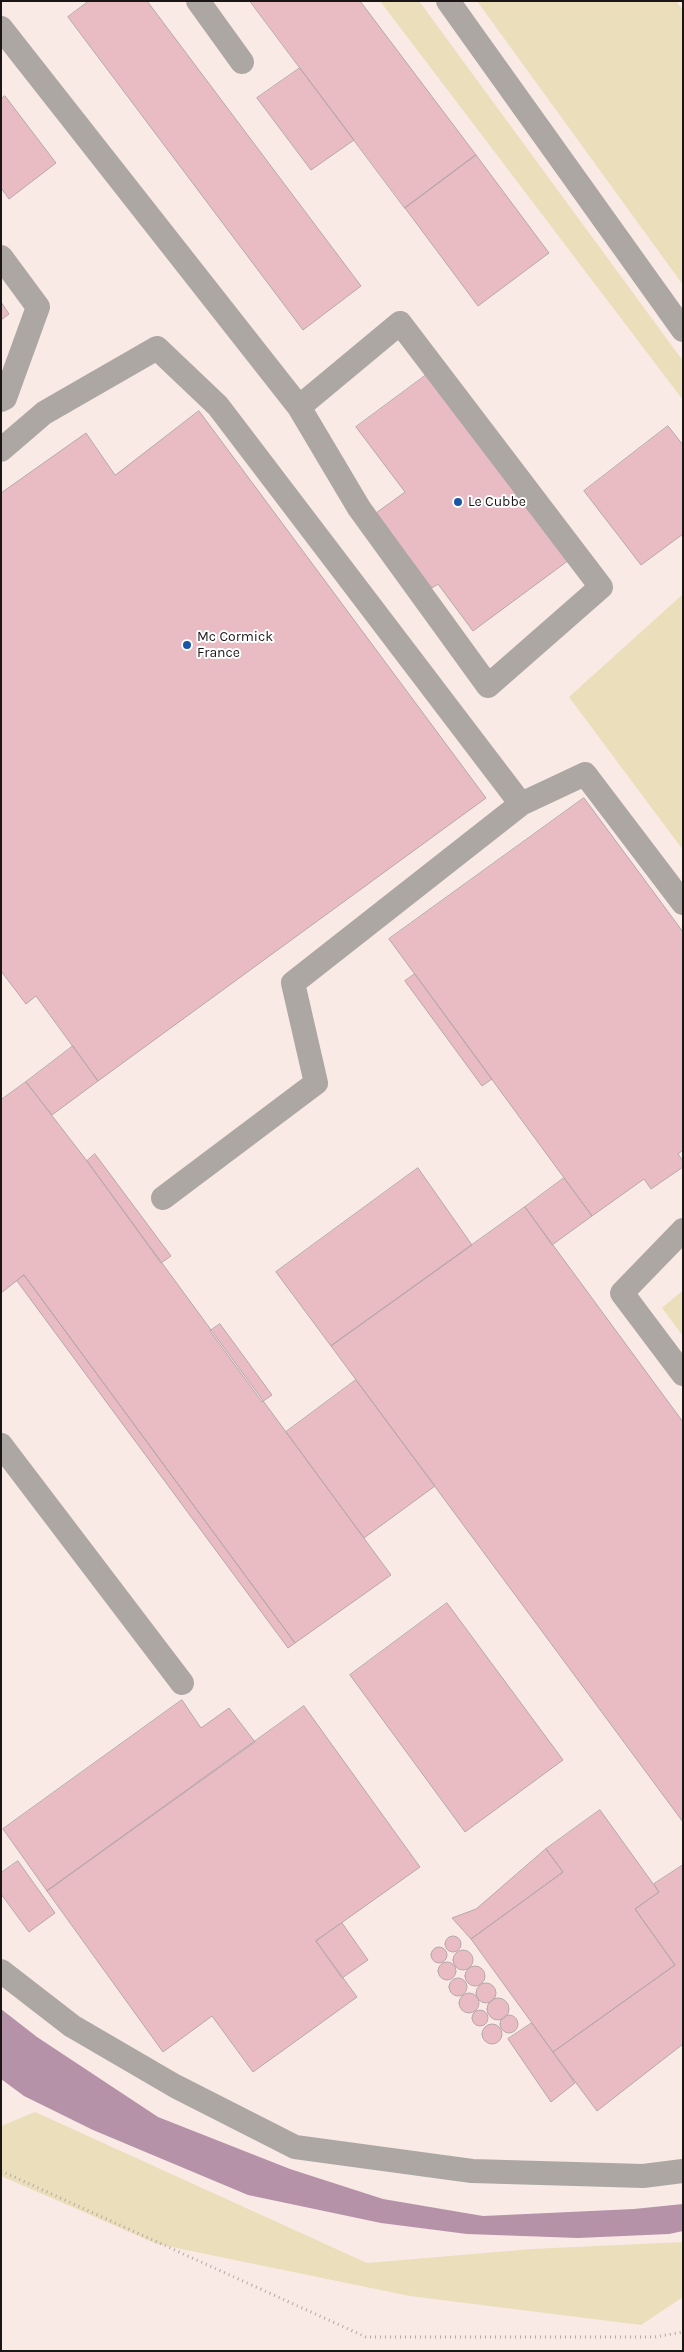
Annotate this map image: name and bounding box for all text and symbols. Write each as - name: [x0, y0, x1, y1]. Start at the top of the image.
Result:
- place label: Le Cubbe: [468, 494, 526, 510]
- marker: Le Cubbe: [452, 496, 464, 508]
- place label: Mc Cormick France: [197, 629, 273, 662]
- marker: Mc Cormick France: [181, 639, 193, 651]

